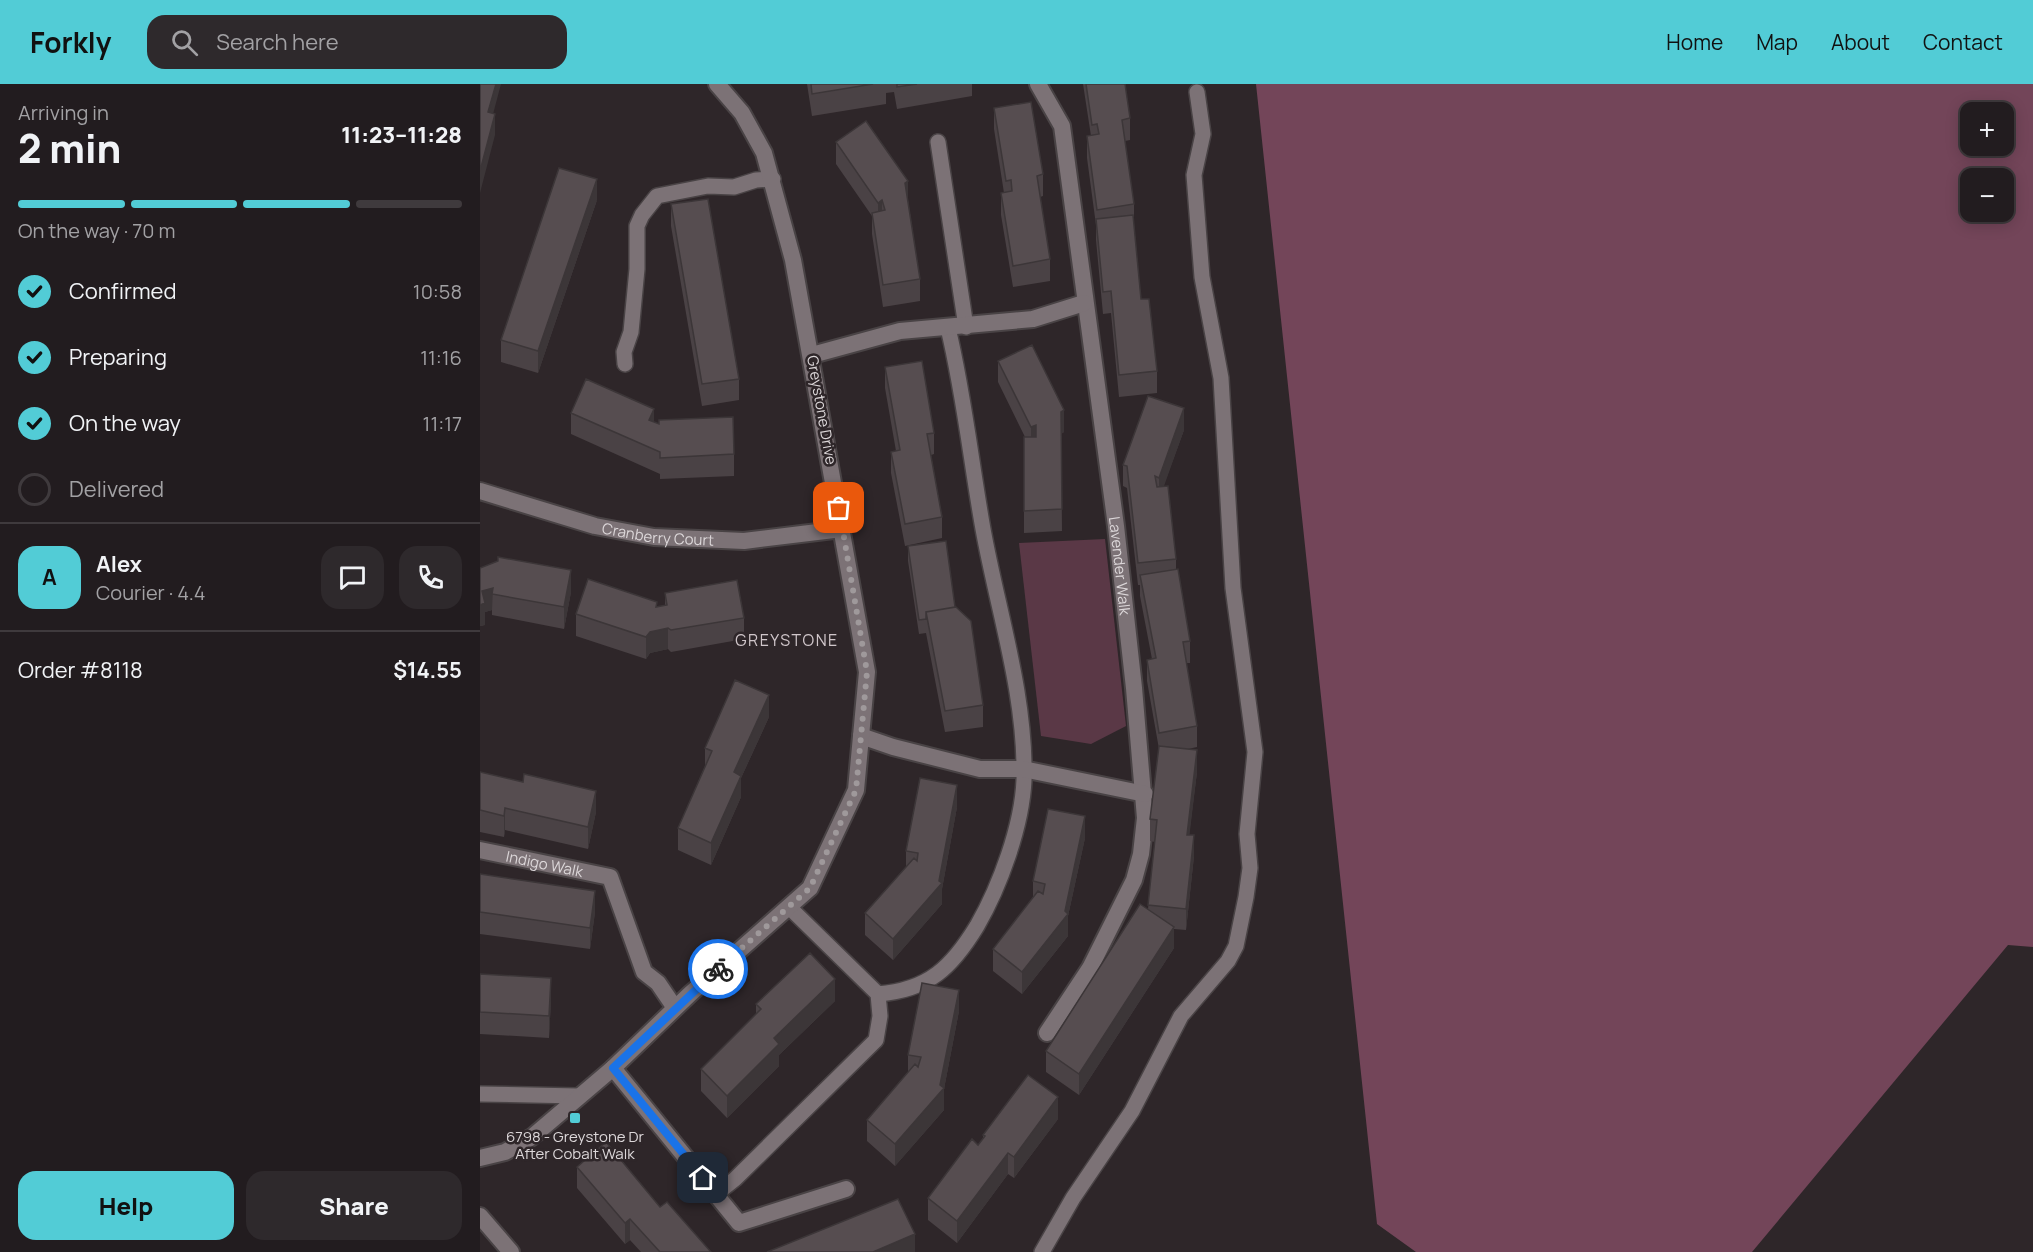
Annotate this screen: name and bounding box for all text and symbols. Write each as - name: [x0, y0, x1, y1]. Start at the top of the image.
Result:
- search box: [147, 15, 567, 69]
- text: Forkly: [30, 23, 111, 61]
- icon: search: [168, 26, 201, 59]
- text: Search here: [216, 27, 339, 57]
- text: Home: [1666, 28, 1723, 56]
- text: Map: [1756, 28, 1798, 56]
- text: About: [1831, 28, 1890, 56]
- text: Contact: [1923, 28, 2003, 56]
- text: Arriving in: [18, 99, 109, 126]
- map controls: [1960, 102, 2014, 222]
- button: +: [1960, 102, 2014, 156]
- text: 11:23–11:28: [341, 120, 462, 150]
- text: 2 min: [18, 121, 121, 175]
- button: −: [1960, 168, 2014, 222]
- text: On the way · 70 m: [18, 217, 175, 244]
- icon: check: [18, 275, 51, 308]
- text: Confirmed: [69, 276, 177, 306]
- text: 10:58: [413, 278, 462, 305]
- icon: check: [18, 341, 51, 374]
- text: Preparing: [69, 342, 167, 372]
- text: 11:16: [420, 344, 462, 371]
- street label: Greystone Drive: [802, 354, 842, 466]
- icon: check: [18, 407, 51, 440]
- text: On the way: [69, 408, 181, 438]
- text: 11:17: [423, 410, 462, 437]
- text: Delivered: [69, 474, 164, 504]
- pin: [813, 482, 864, 533]
- icon: bag: [822, 491, 855, 524]
- street label: Lavender Walk: [1104, 515, 1136, 617]
- street label: Cranberry Court: [601, 517, 714, 550]
- button: chat: [321, 546, 384, 609]
- button: phone: [399, 546, 462, 609]
- text: Alex: [96, 549, 142, 579]
- text: A: [42, 562, 57, 592]
- text: Courier · 4.4: [96, 579, 206, 606]
- district label: GREYSTONE: [735, 629, 839, 651]
- text: Order #8118: [18, 655, 143, 685]
- text: $14.55: [393, 655, 462, 685]
- street label: Indigo Walk: [504, 845, 586, 882]
- courier: [688, 939, 748, 999]
- icon: bike: [702, 953, 735, 986]
- marker: 6798 - Greystone Dr After Cobalt Walk: [568, 1111, 582, 1125]
- place label: 6798 - Greystone Dr After Cobalt Walk: [506, 1126, 645, 1164]
- pin: [677, 1152, 728, 1203]
- icon: home: [686, 1161, 719, 1194]
- button: Help: [18, 1171, 234, 1240]
- button: Share: [246, 1171, 462, 1240]

